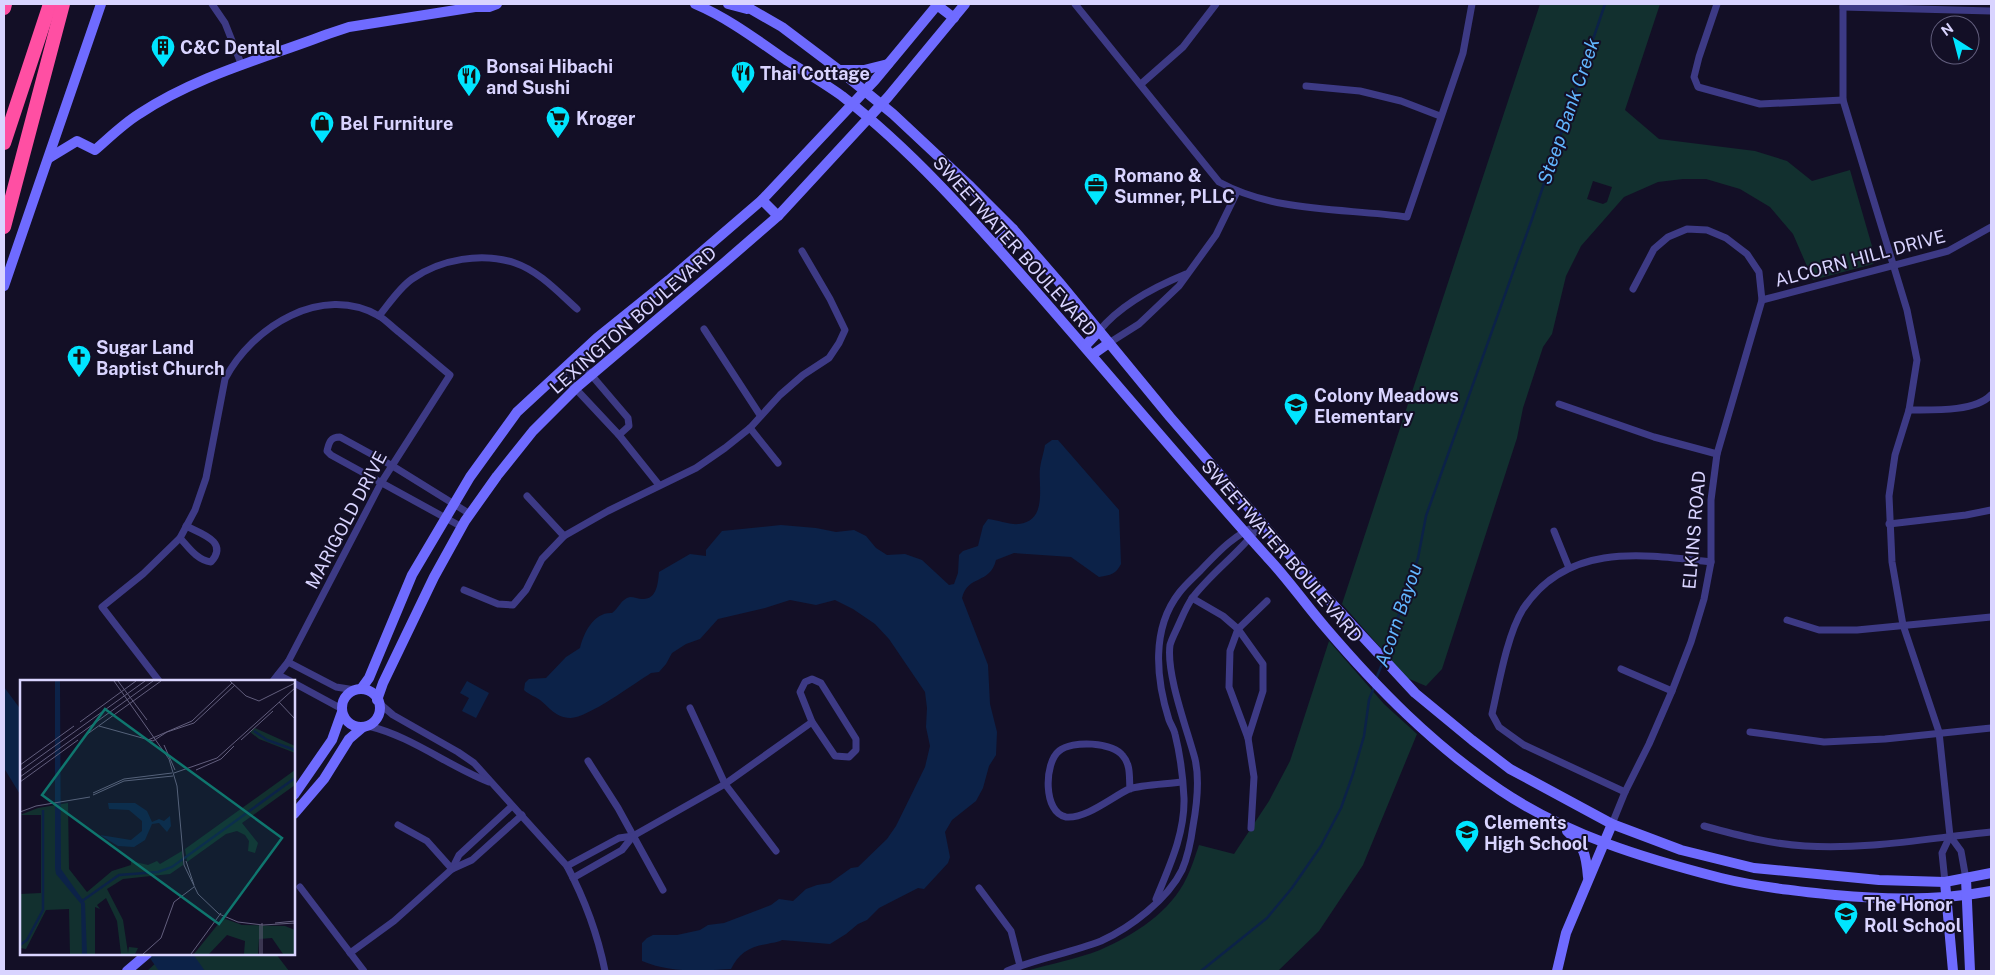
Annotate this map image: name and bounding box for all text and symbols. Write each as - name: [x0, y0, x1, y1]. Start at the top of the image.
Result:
- north arrow: [1930, 15, 1980, 65]
- text: N: [1938, 20, 1956, 39]
- building icon: C&C Dental: [150, 34, 176, 68]
- water label: Steep Bank Creek: [1533, 34, 1604, 187]
- place label: C&C Dental: [180, 37, 281, 58]
- place label: Bonsai Hibachi and Sushi: [486, 56, 613, 98]
- restaurant icon: Thai Cottage: [730, 60, 756, 94]
- restaurant icon: Bonsai Hibachi and Sushi: [456, 63, 482, 97]
- place label: Thai Cottage: [760, 63, 870, 84]
- supermarket icon: Kroger: [545, 105, 571, 139]
- place label: Kroger: [576, 108, 636, 129]
- shop icon: Bel Furniture: [309, 110, 335, 144]
- place label: Bel Furniture: [340, 113, 453, 134]
- street label: SWEETWATER BOULEVARD: [929, 152, 1101, 340]
- place label: Romano & Sumner, PLLC: [1114, 165, 1235, 207]
- office icon: Romano & Sumner, PLLC: [1083, 172, 1109, 206]
- street label: ALCORN HILL DRIVE: [1772, 225, 1948, 291]
- street label: LEXINGTON BOULEVARD: [545, 242, 721, 398]
- place label: Sugar Land Baptist Church: [96, 337, 225, 379]
- church icon: Sugar Land Baptist Church: [66, 344, 92, 378]
- place label: Colony Meadows Elementary: [1314, 385, 1459, 427]
- school or university icon: Colony Meadows Elementary: [1283, 392, 1309, 426]
- street label: MARIGOLD DRIVE: [301, 448, 391, 592]
- street label: SWEETWATER BOULEVARD: [1197, 456, 1367, 646]
- street label: ELKINS ROAD: [1678, 470, 1710, 590]
- water label: Acorn Bayou: [1370, 560, 1426, 670]
- inset map: [20, 680, 295, 955]
- place label: Clements High School: [1484, 812, 1588, 854]
- school or university icon: Clements High School: [1454, 819, 1480, 853]
- place label: The Honor Roll School: [1864, 894, 1962, 936]
- school or university icon: The Honor Roll School: [1833, 901, 1859, 935]

